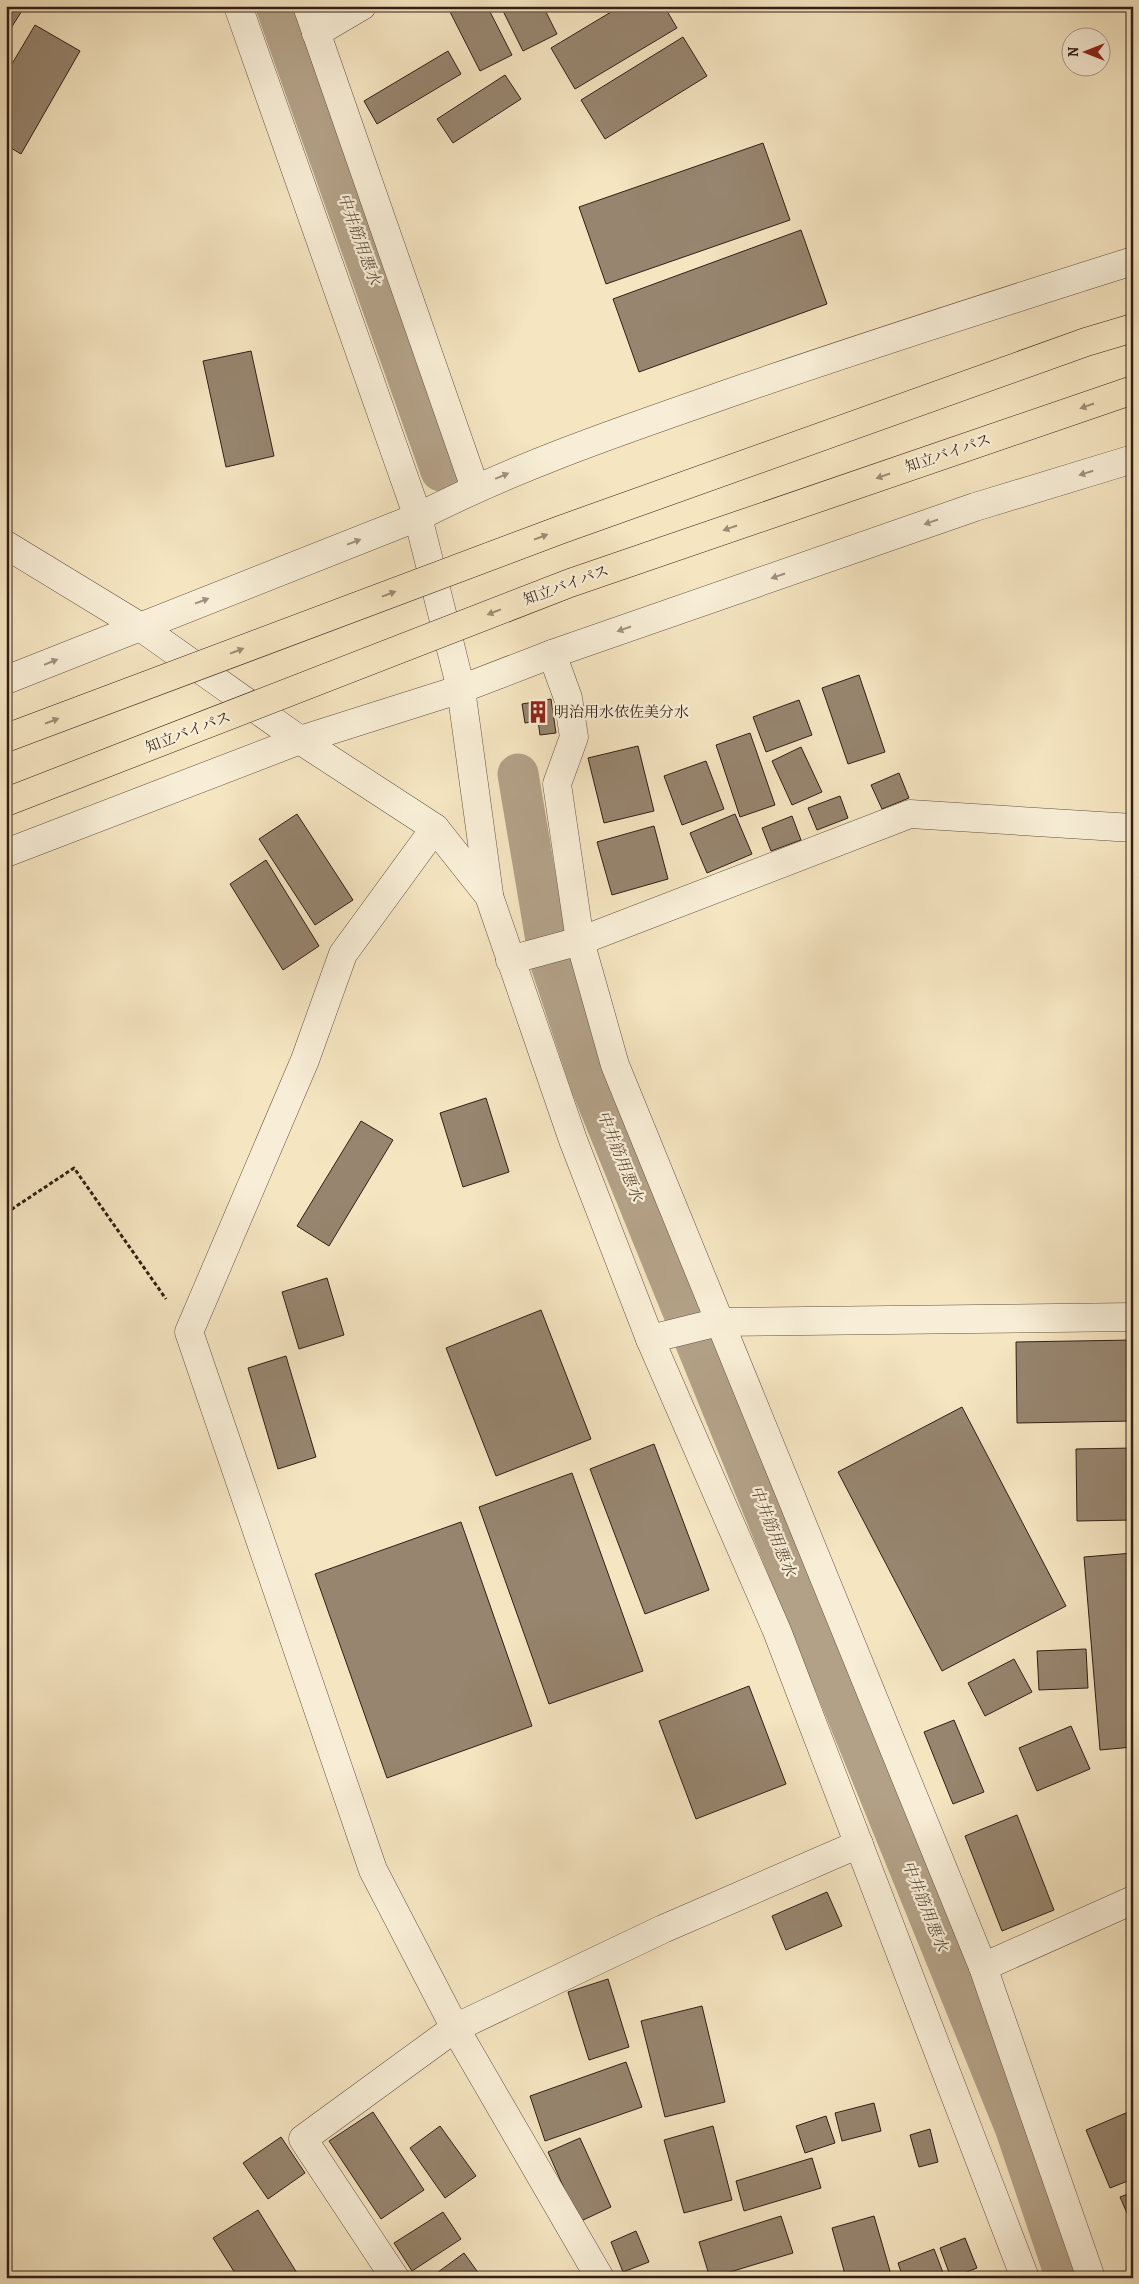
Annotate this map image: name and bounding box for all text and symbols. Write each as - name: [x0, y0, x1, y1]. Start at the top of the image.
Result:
- north arrow: [1062, 28, 1112, 78]
- text: N: [1064, 47, 1083, 57]
- water label: 中井筋用悪水: [332, 190, 386, 290]
- one-way arrow: [1079, 403, 1094, 410]
- street label: 知立バイパス: [902, 429, 994, 477]
- one-way arrow: [1079, 469, 1094, 477]
- one-way arrow: [495, 472, 509, 480]
- one-way arrow: [876, 472, 891, 480]
- one-way arrow: [924, 519, 939, 526]
- one-way arrow: [722, 525, 737, 532]
- one-way arrow: [534, 533, 549, 541]
- one-way arrow: [347, 538, 362, 546]
- street label: 知立バイパス: [520, 560, 612, 610]
- one-way arrow: [770, 572, 785, 580]
- one-way arrow: [382, 590, 397, 598]
- one-way arrow: [195, 597, 209, 605]
- one-way arrow: [487, 609, 501, 617]
- one-way arrow: [617, 626, 632, 633]
- one-way arrow: [230, 647, 245, 655]
- one-way arrow: [44, 657, 59, 665]
- building icon: 明治用水依佐美分水: [525, 699, 551, 725]
- place label: 明治用水依佐美分水: [554, 702, 689, 722]
- street label: 知立バイパス: [143, 707, 233, 757]
- one-way arrow: [45, 717, 60, 725]
- water label: 中井筋用悪水: [592, 1107, 649, 1206]
- water label: 中井筋用悪水: [745, 1482, 802, 1581]
- water label: 中井筋用悪水: [897, 1857, 954, 1956]

